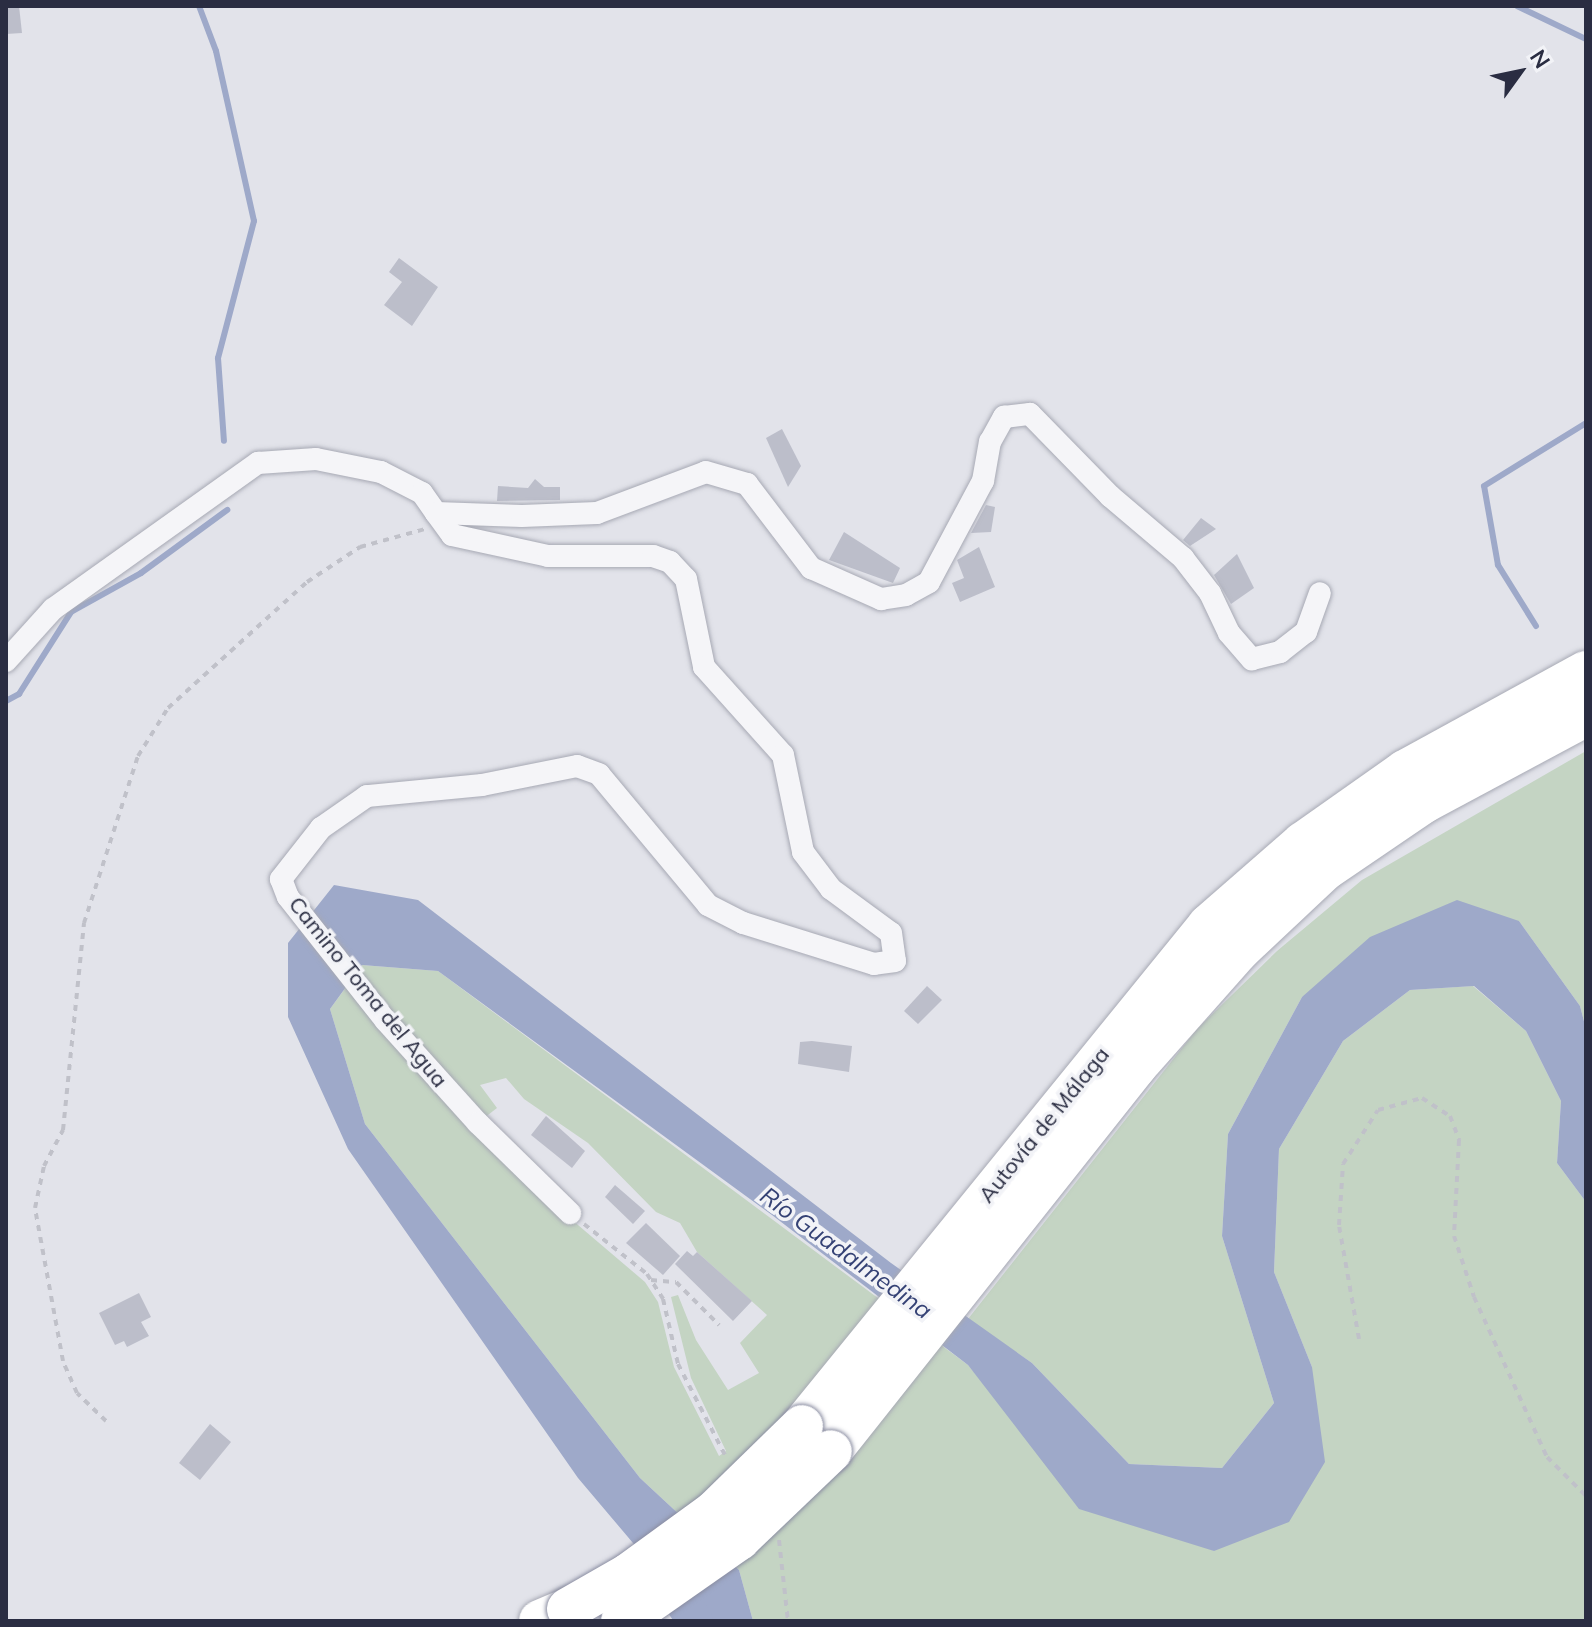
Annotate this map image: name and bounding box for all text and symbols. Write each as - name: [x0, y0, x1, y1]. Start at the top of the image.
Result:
- north arrow: [1480, 32, 1560, 112]
- text: N: [1524, 44, 1556, 74]
- street label: Camino Toma del Agua: [283, 891, 453, 1093]
- street label: Autovía de Málaga: [973, 1042, 1115, 1208]
- water label: Río Guadalmedina: [754, 1181, 938, 1325]

